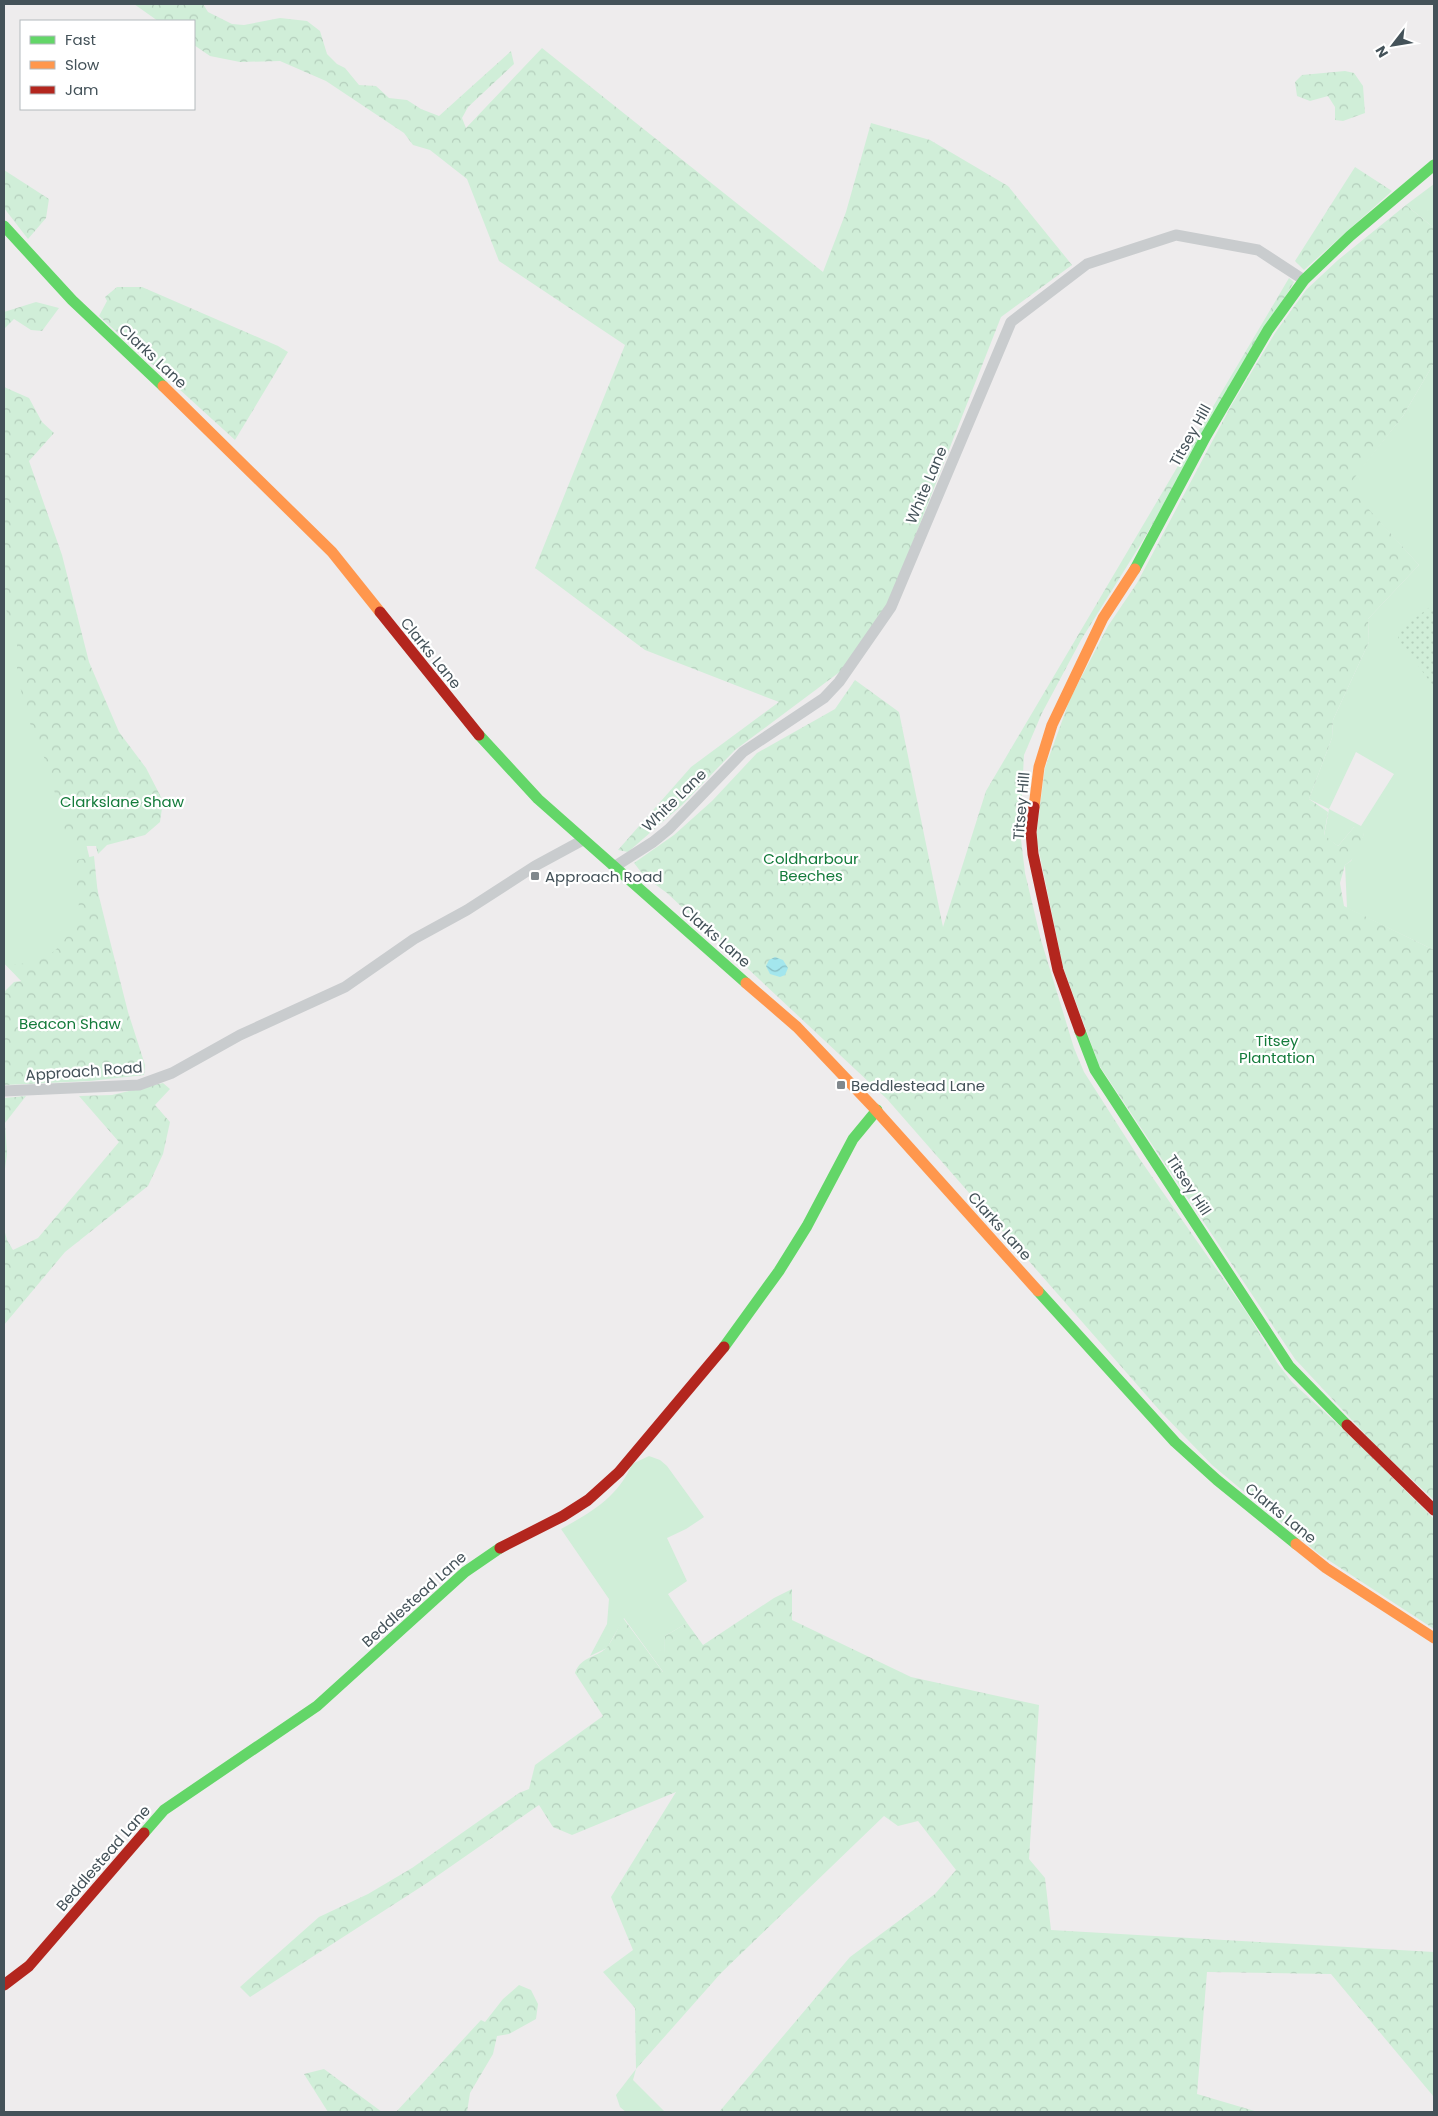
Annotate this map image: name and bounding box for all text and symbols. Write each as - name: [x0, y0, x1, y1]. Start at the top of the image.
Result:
- legend: [20, 20, 195, 110]
- north arrow: [1368, 20, 1418, 70]
- text: Fast: [65, 29, 96, 50]
- text: N: [1371, 42, 1393, 61]
- text: Slow: [65, 54, 100, 75]
- text: Jam: [65, 79, 99, 100]
- street label: Clarks Lane: [114, 319, 192, 393]
- street label: Titsey Hill: [1164, 400, 1216, 470]
- street label: White Lane: [900, 443, 952, 527]
- street label: Clarks Lane: [396, 613, 466, 693]
- street label: White Lane: [637, 764, 711, 836]
- street label: Titsey Hill: [1008, 771, 1034, 841]
- park label: Clarkslane Shaw: [60, 791, 185, 812]
- park label: Coldharbour Beeches: [763, 848, 859, 886]
- place label: Approach Road: [545, 866, 662, 887]
- marker: Approach Road: [529, 870, 541, 882]
- street label: Clarks Lane: [677, 900, 755, 972]
- park label: Beacon Shaw: [19, 1013, 122, 1034]
- park label: Titsey Plantation: [1239, 1030, 1315, 1068]
- street label: Approach Road: [25, 1056, 143, 1086]
- place label: Beddlestead Lane: [851, 1075, 985, 1096]
- marker: Beddlestead Lane: [835, 1079, 847, 1091]
- street label: Titsey Hill: [1162, 1151, 1216, 1219]
- street label: Clarks Lane: [963, 1187, 1037, 1265]
- street label: Clarks Lane: [1241, 1478, 1321, 1548]
- street label: Beddlestead Lane: [357, 1546, 471, 1652]
- street label: Beddlestead Lane: [51, 1800, 155, 1916]

